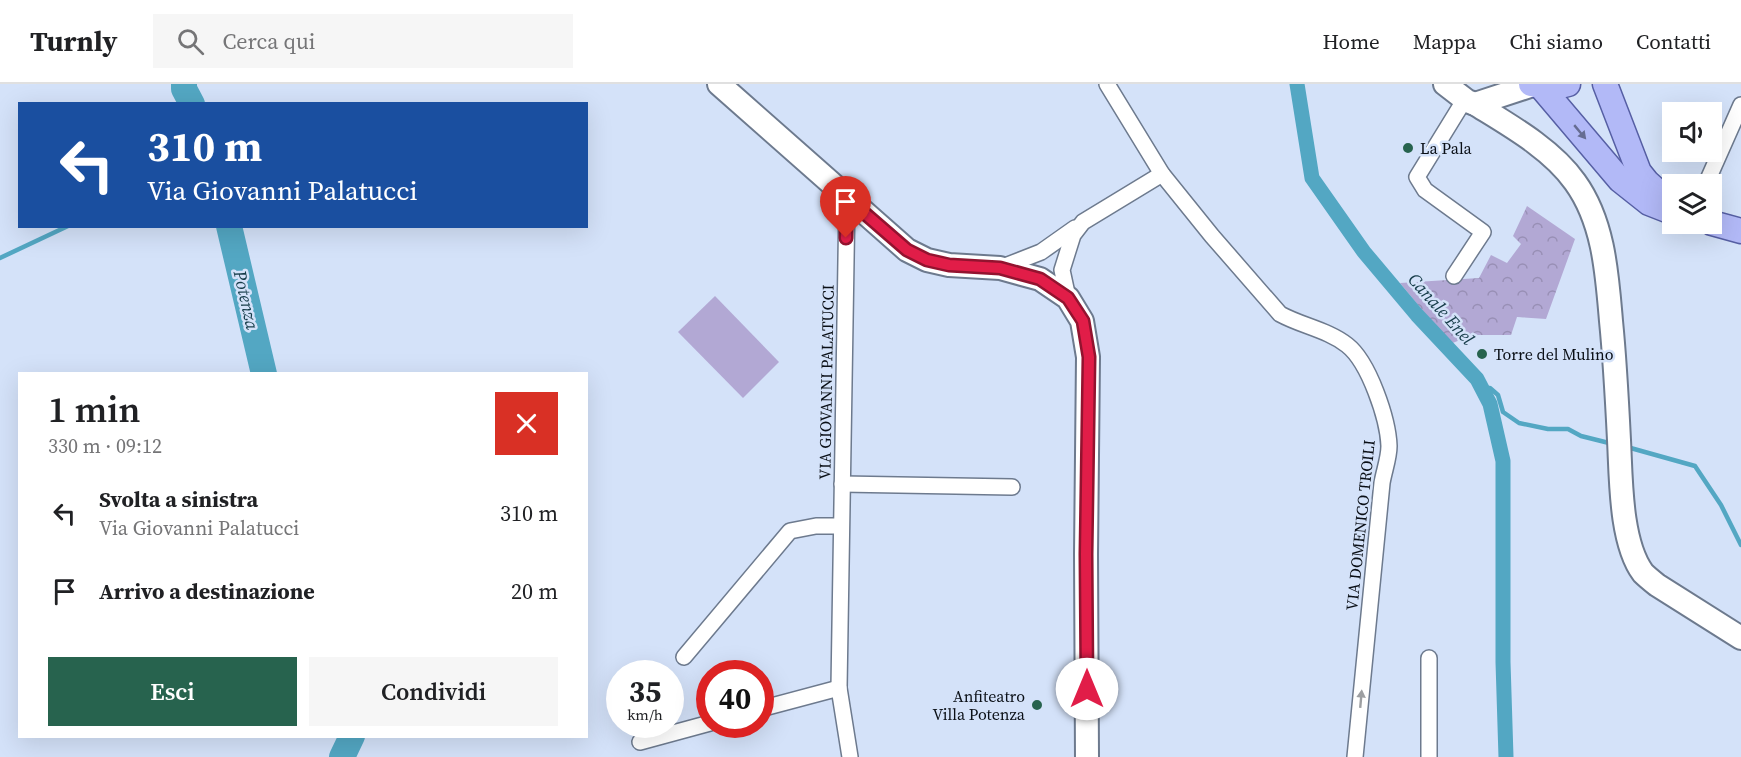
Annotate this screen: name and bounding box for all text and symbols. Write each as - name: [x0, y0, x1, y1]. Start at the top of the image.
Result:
- search box: [153, 14, 573, 68]
- text: Turnly: [30, 22, 117, 60]
- icon: search: [174, 25, 207, 58]
- text: Cerca qui: [222, 26, 315, 56]
- text: Home: [1322, 27, 1380, 56]
- text: Mappa: [1413, 27, 1477, 56]
- text: Chi siamo: [1510, 27, 1603, 56]
- text: Contatti: [1636, 27, 1711, 56]
- map controls: [1662, 102, 1722, 234]
- button: sound: [1662, 102, 1722, 162]
- text: 310 m: [147, 117, 262, 175]
- one-way arrow: [1573, 124, 1586, 140]
- icon: left: [48, 126, 126, 204]
- place label: La Pala: [1420, 137, 1473, 159]
- marker: La Pala: [1401, 141, 1415, 155]
- text: Via Giovanni Palatucci: [147, 172, 417, 209]
- button: layers: [1662, 174, 1722, 234]
- pin: [820, 176, 871, 238]
- icon: arrive: [829, 185, 862, 218]
- water label: Potenza: [227, 267, 266, 333]
- water label: Canale Enel: [1402, 267, 1480, 350]
- street label: VIA GIOVANNI PALATUCCI: [813, 284, 839, 480]
- place label: Torre del Mulino: [1494, 343, 1614, 365]
- marker: Torre del Mulino: [1475, 347, 1489, 361]
- text: 1 min: [48, 385, 140, 434]
- button: close: [495, 392, 558, 455]
- text: 330 m · 09:12: [48, 432, 162, 460]
- street label: VIA DOMENICO TROILI: [1340, 439, 1380, 611]
- text: Svolta a sinistra: [99, 484, 258, 514]
- icon: left: [48, 497, 81, 530]
- text: 310 m: [500, 498, 558, 528]
- text: Via Giovanni Palatucci: [99, 514, 299, 542]
- icon: arrive: [48, 575, 81, 608]
- text: Arrivo a destinazione: [99, 576, 315, 606]
- text: 20 m: [511, 576, 558, 606]
- button: Esci: [48, 657, 297, 726]
- button: Condividi: [309, 657, 558, 726]
- position arrow: [1055, 657, 1119, 721]
- speed limit sign: 40: [696, 660, 774, 738]
- text: 35: [629, 671, 661, 712]
- place label: Anfiteatro Villa Potenza: [932, 685, 1026, 725]
- one-way arrow: [1356, 689, 1365, 708]
- marker: Anfiteatro Villa Potenza: [1030, 698, 1044, 712]
- text: km/h: [627, 704, 663, 725]

